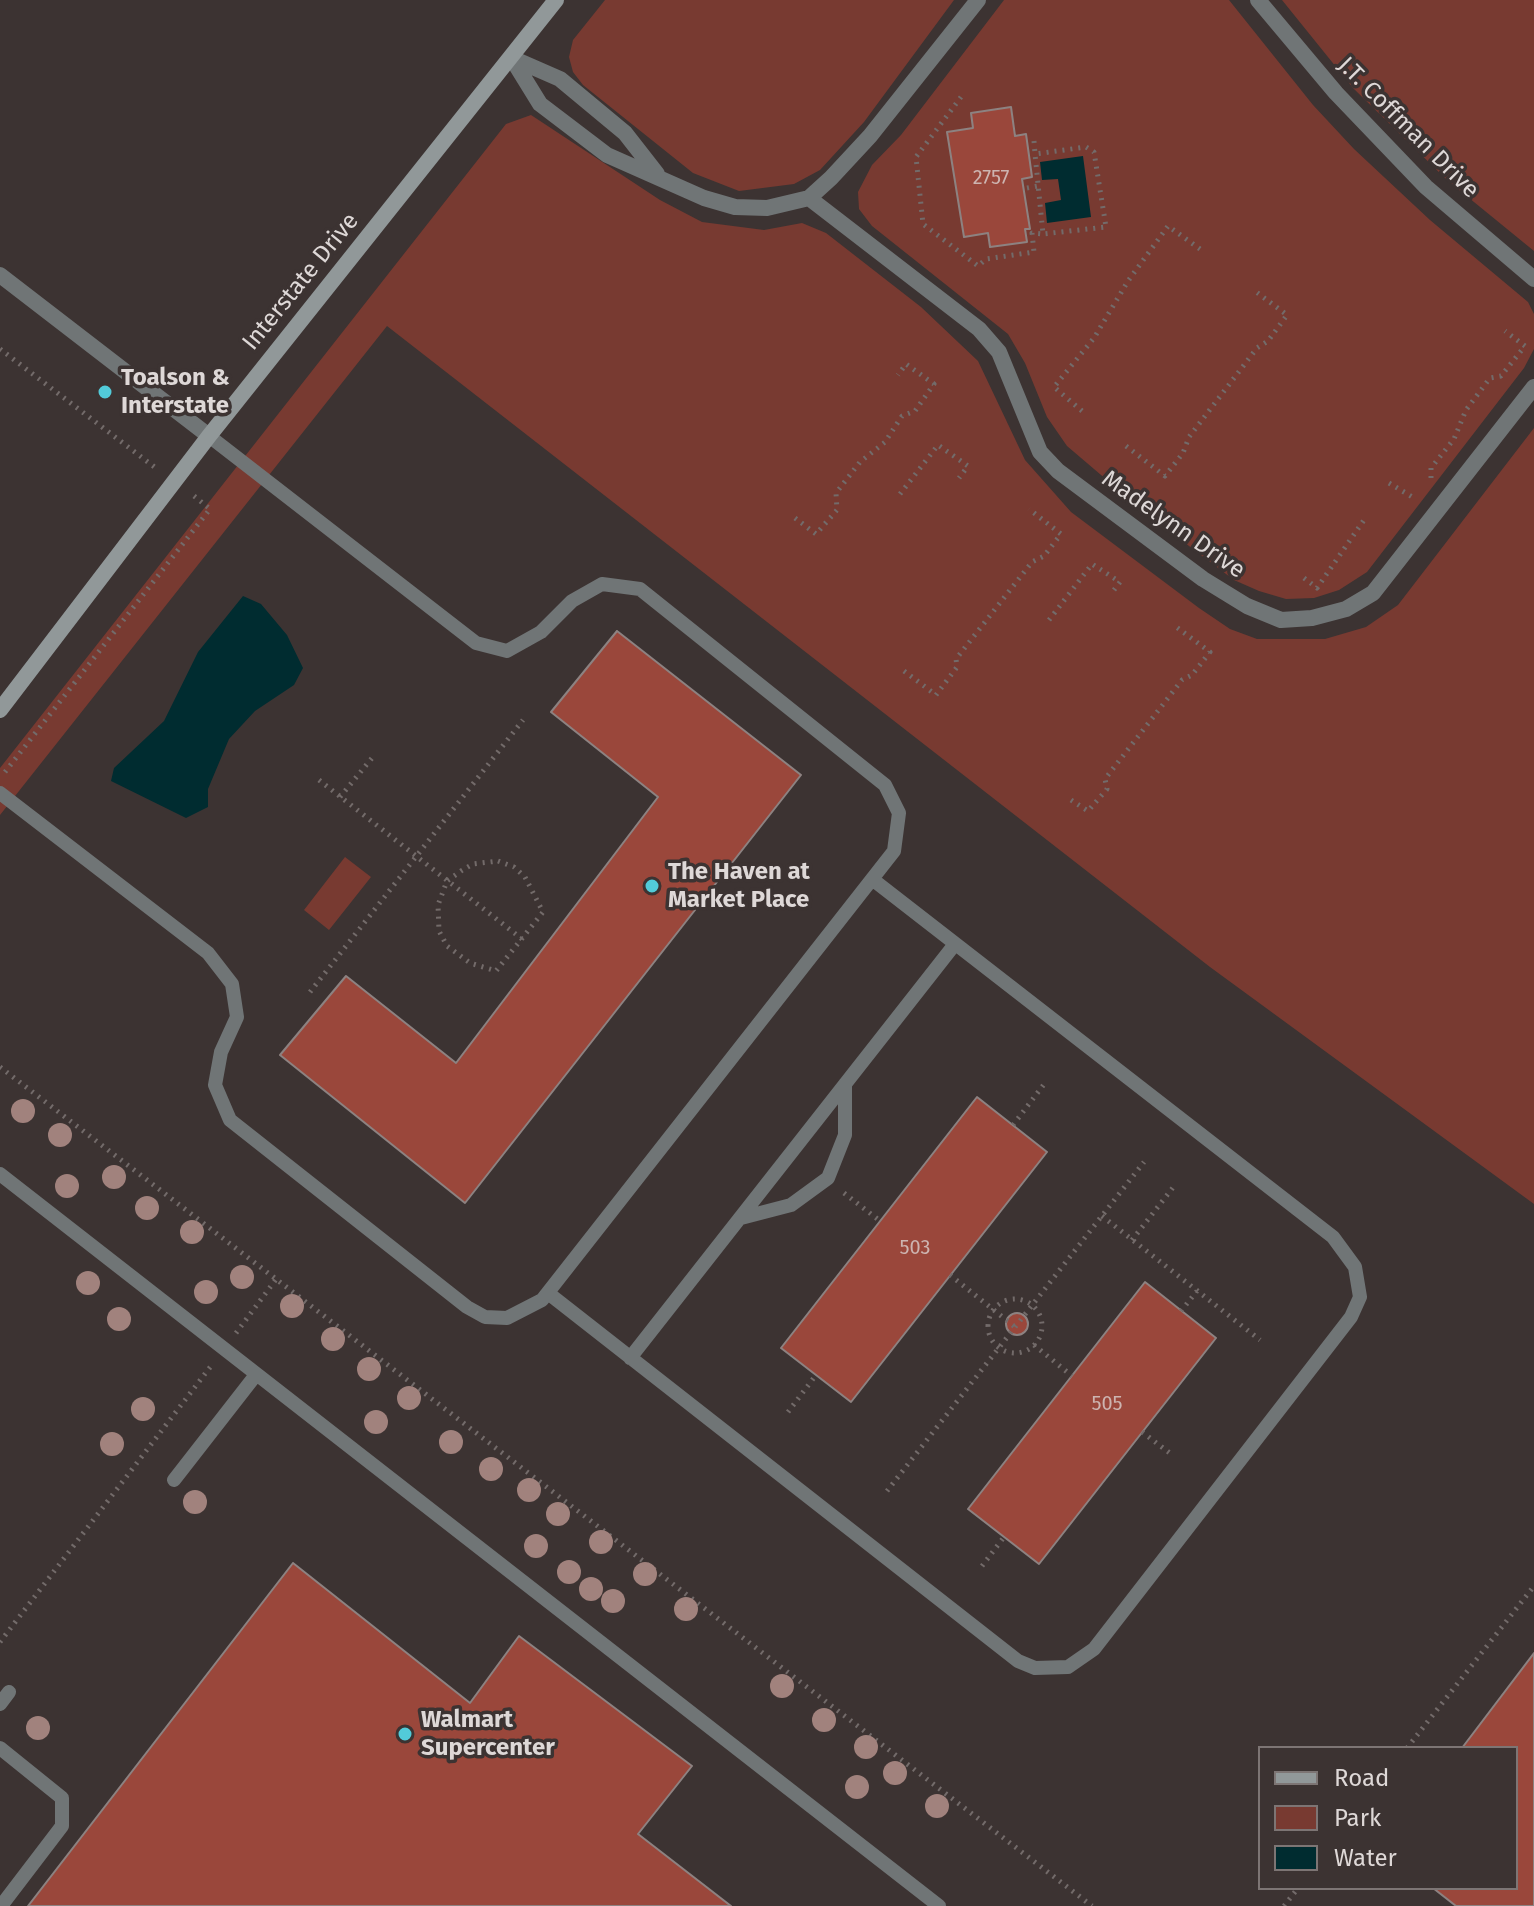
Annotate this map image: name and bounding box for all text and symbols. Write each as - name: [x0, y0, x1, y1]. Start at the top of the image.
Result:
- street label: J.T. Coffman Drive: [1331, 51, 1485, 205]
- house number: 2757: [973, 166, 1009, 190]
- street label: Interstate Drive: [237, 208, 365, 356]
- place label: Toalson & Interstate: [121, 364, 230, 420]
- marker: Toalson & Interstate: [96, 383, 114, 401]
- street label: Madelynn Drive: [1096, 465, 1250, 585]
- place label: The Haven at Market Place: [668, 858, 810, 914]
- marker: The Haven at Market Place: [643, 877, 661, 895]
- house number: 503: [900, 1236, 930, 1260]
- house number: 505: [1091, 1392, 1123, 1416]
- place label: Walmart Supercenter: [421, 1706, 555, 1762]
- marker: Walmart Supercenter: [396, 1725, 414, 1743]
- legend: [1258, 1746, 1518, 1890]
- text: Road: [1334, 1764, 1389, 1792]
- text: Park: [1334, 1804, 1381, 1832]
- text: Water: [1334, 1844, 1397, 1872]

